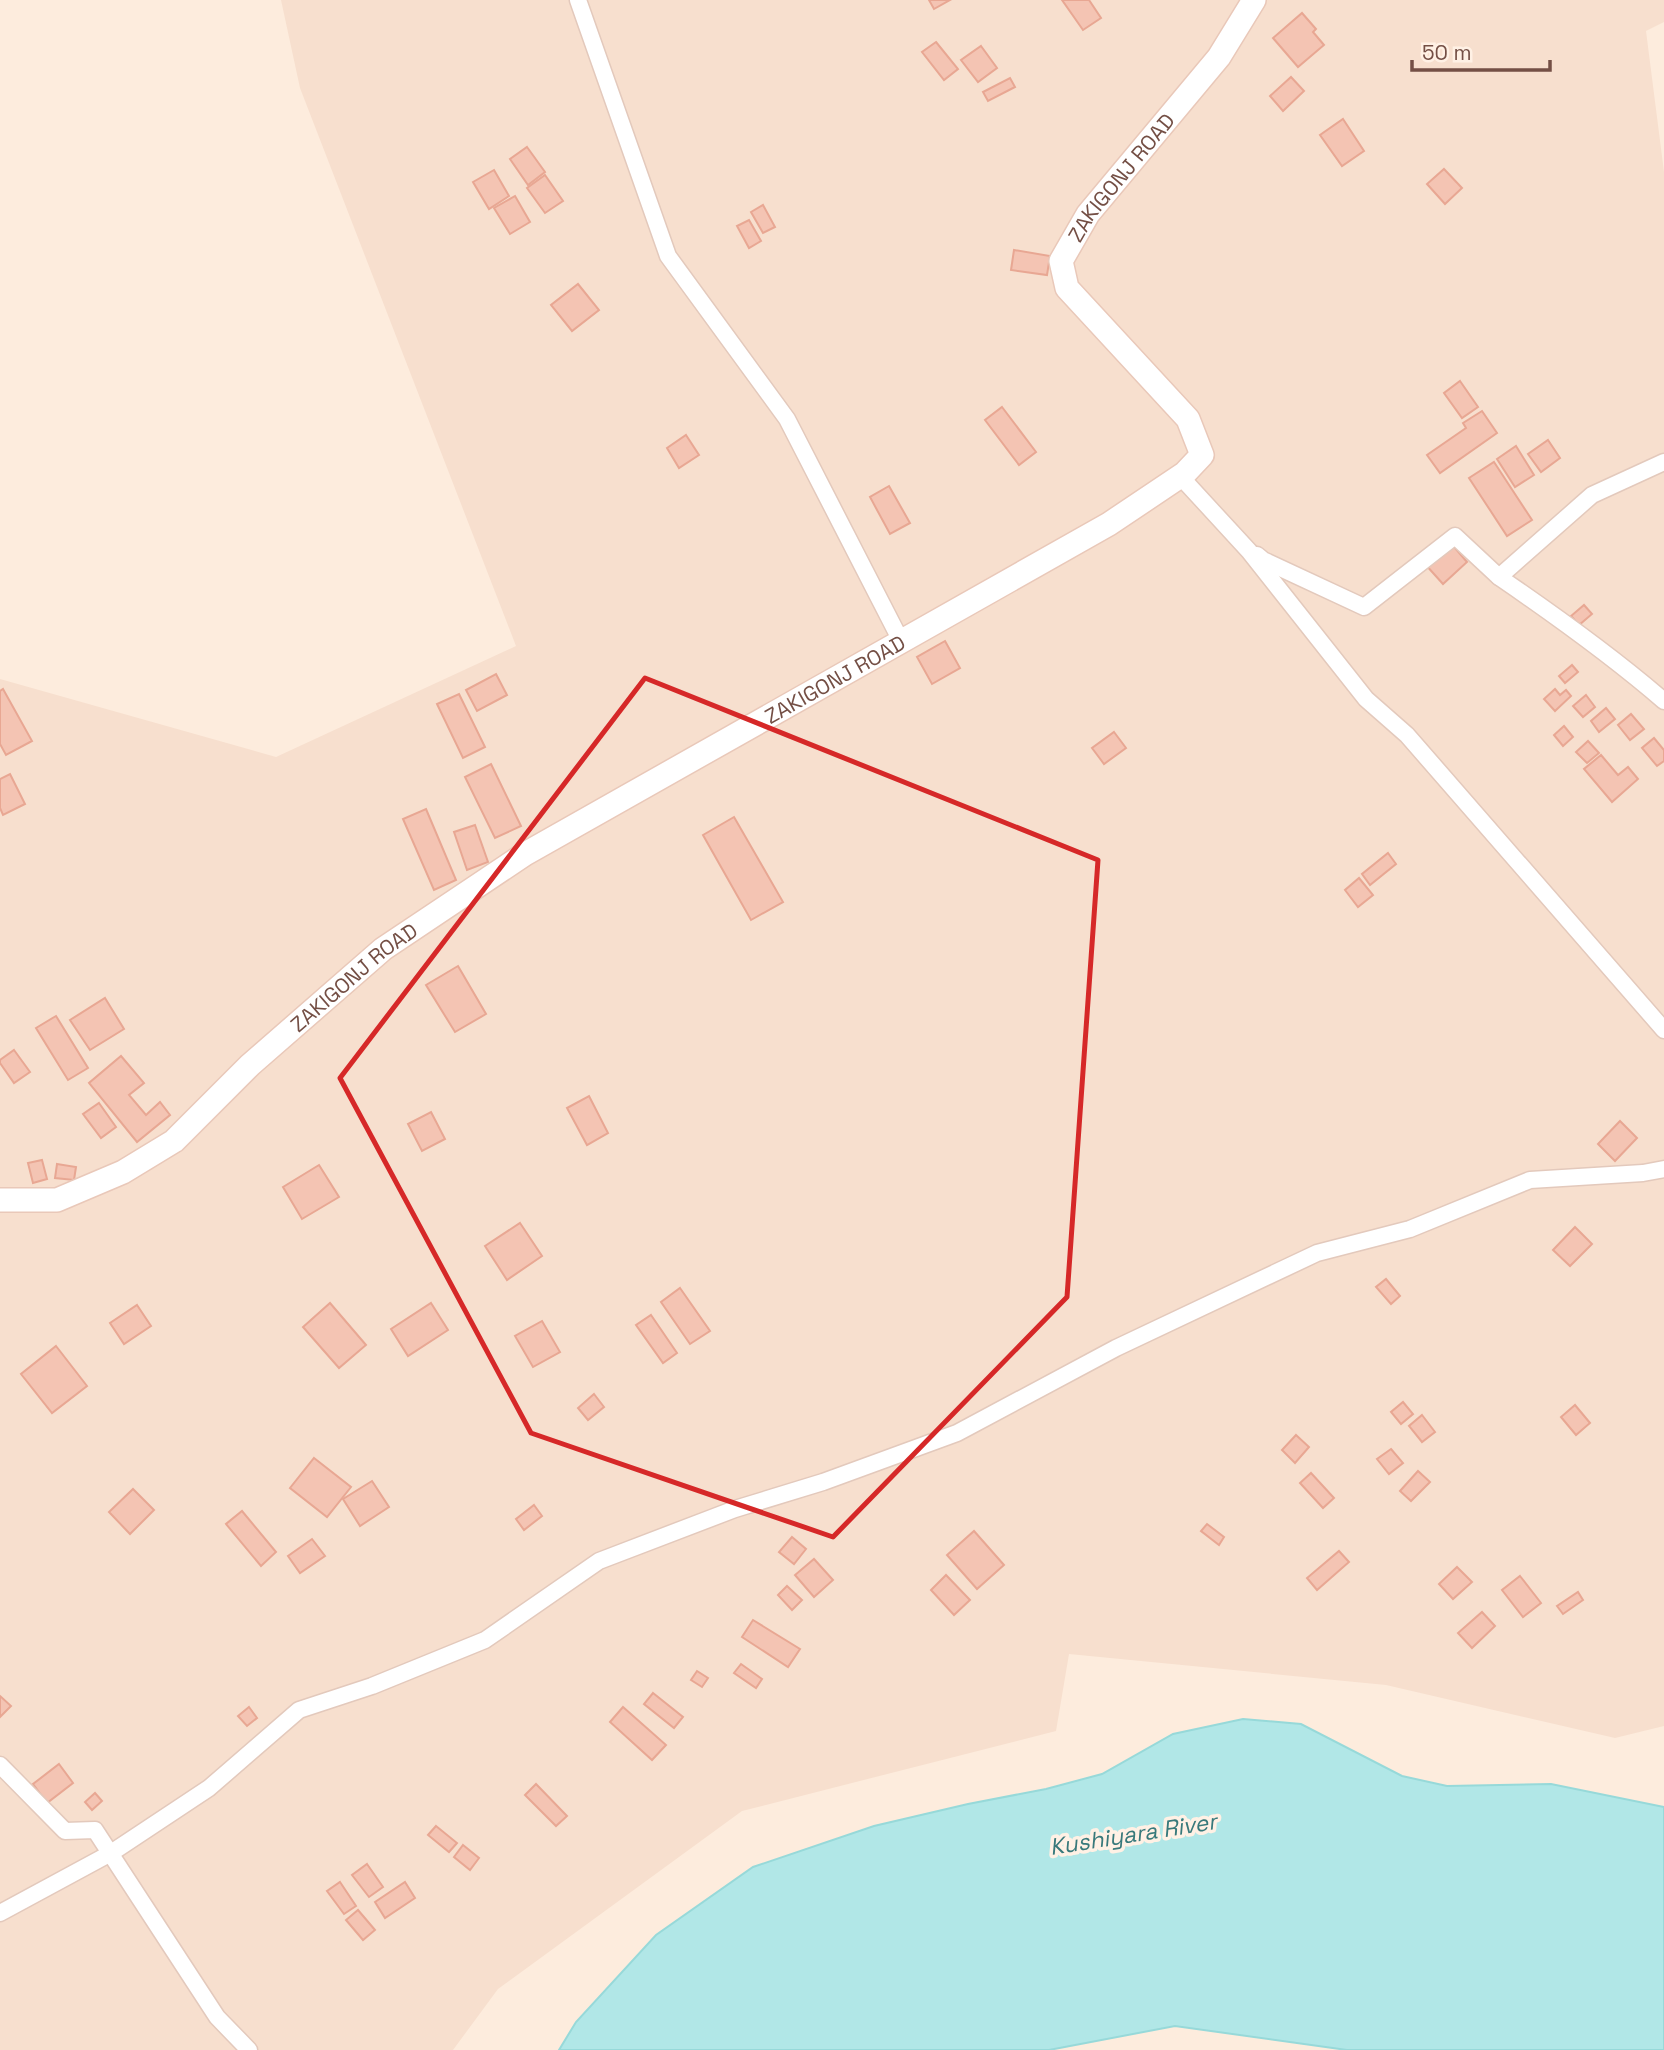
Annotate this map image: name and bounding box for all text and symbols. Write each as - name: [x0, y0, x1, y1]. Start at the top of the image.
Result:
- scale bar: [1412, 28, 1550, 72]
- text: 50 m: [1422, 39, 1472, 66]
- street label: ZAKIGONJ ROAD: [1061, 107, 1180, 247]
- street label: ZAKIGONJ ROAD: [760, 628, 910, 729]
- street label: ZAKIGONJ ROAD: [284, 916, 422, 1037]
- water label: Kushiyara River: [1047, 1806, 1221, 1862]

